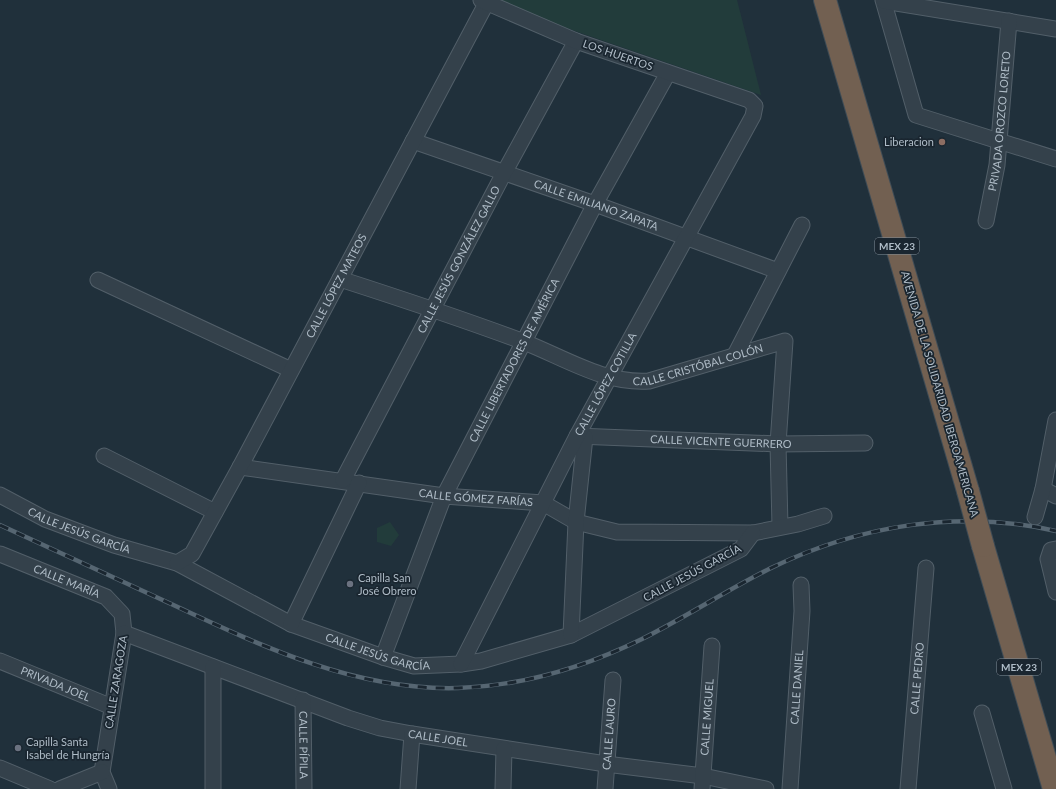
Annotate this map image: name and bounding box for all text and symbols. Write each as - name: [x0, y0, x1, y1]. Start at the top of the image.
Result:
- street label: LOS HUERTOS: [581, 36, 655, 73]
- street label: PRIVADA OROZCO LORETO: [985, 50, 1012, 192]
- place label: Liberacion: [884, 135, 934, 148]
- marker: Liberacion: [937, 137, 947, 147]
- street label: CALLE EMILIANO ZAPATA: [532, 176, 661, 233]
- street label: CALLE JESÚS GONZÁLEZ GALLO: [414, 183, 502, 335]
- street label: CALLE LÓPEZ MATEOS: [303, 231, 369, 340]
- road number: MEX 23: [875, 238, 919, 254]
- street label: AVENIDA DE LA SOLIDARIDAD IBEROAMERICANA: [899, 269, 982, 519]
- street label: CALLE LIBERTADORES DE AMÉRICA: [466, 275, 562, 444]
- street label: CALLE LÓPEZ COTILLA: [571, 330, 639, 438]
- street label: CALLE CRISTÓBAL COLÓN: [633, 341, 764, 387]
- street label: CALLE VICENTE GUERRERO: [650, 432, 792, 450]
- street label: CALLE GÓMEZ FARÍAS: [418, 485, 534, 508]
- street label: CALLE JESÚS GARCÍA: [26, 504, 133, 556]
- street label: CALLE JESÚS GARCÍA: [641, 541, 743, 604]
- street label: CALLE MARÍA: [32, 561, 102, 600]
- place label: Capilla San José Obrero: [358, 571, 417, 597]
- marker: Capilla San José Obrero: [345, 579, 355, 589]
- street label: CALLE JESÚS GARCÍA: [324, 630, 431, 672]
- street label: CALLE ZARAGOZA: [102, 634, 129, 729]
- street label: CALLE PEDRO: [907, 642, 926, 715]
- street label: CALLE DANIEL: [787, 649, 805, 725]
- road number: MEX 23: [997, 659, 1041, 675]
- street label: PRIVADA JOEL: [19, 663, 93, 704]
- street label: CALLE MIGUEL: [697, 678, 716, 756]
- street label: CALLE LAURO: [599, 698, 618, 770]
- street label: CALLE PÍPILA: [297, 711, 311, 780]
- street label: CALLE JOEL: [407, 726, 469, 749]
- place label: Capilla Santa Isabel de Hungría: [26, 735, 110, 761]
- marker: Capilla Santa Isabel de Hungría: [13, 743, 23, 753]

